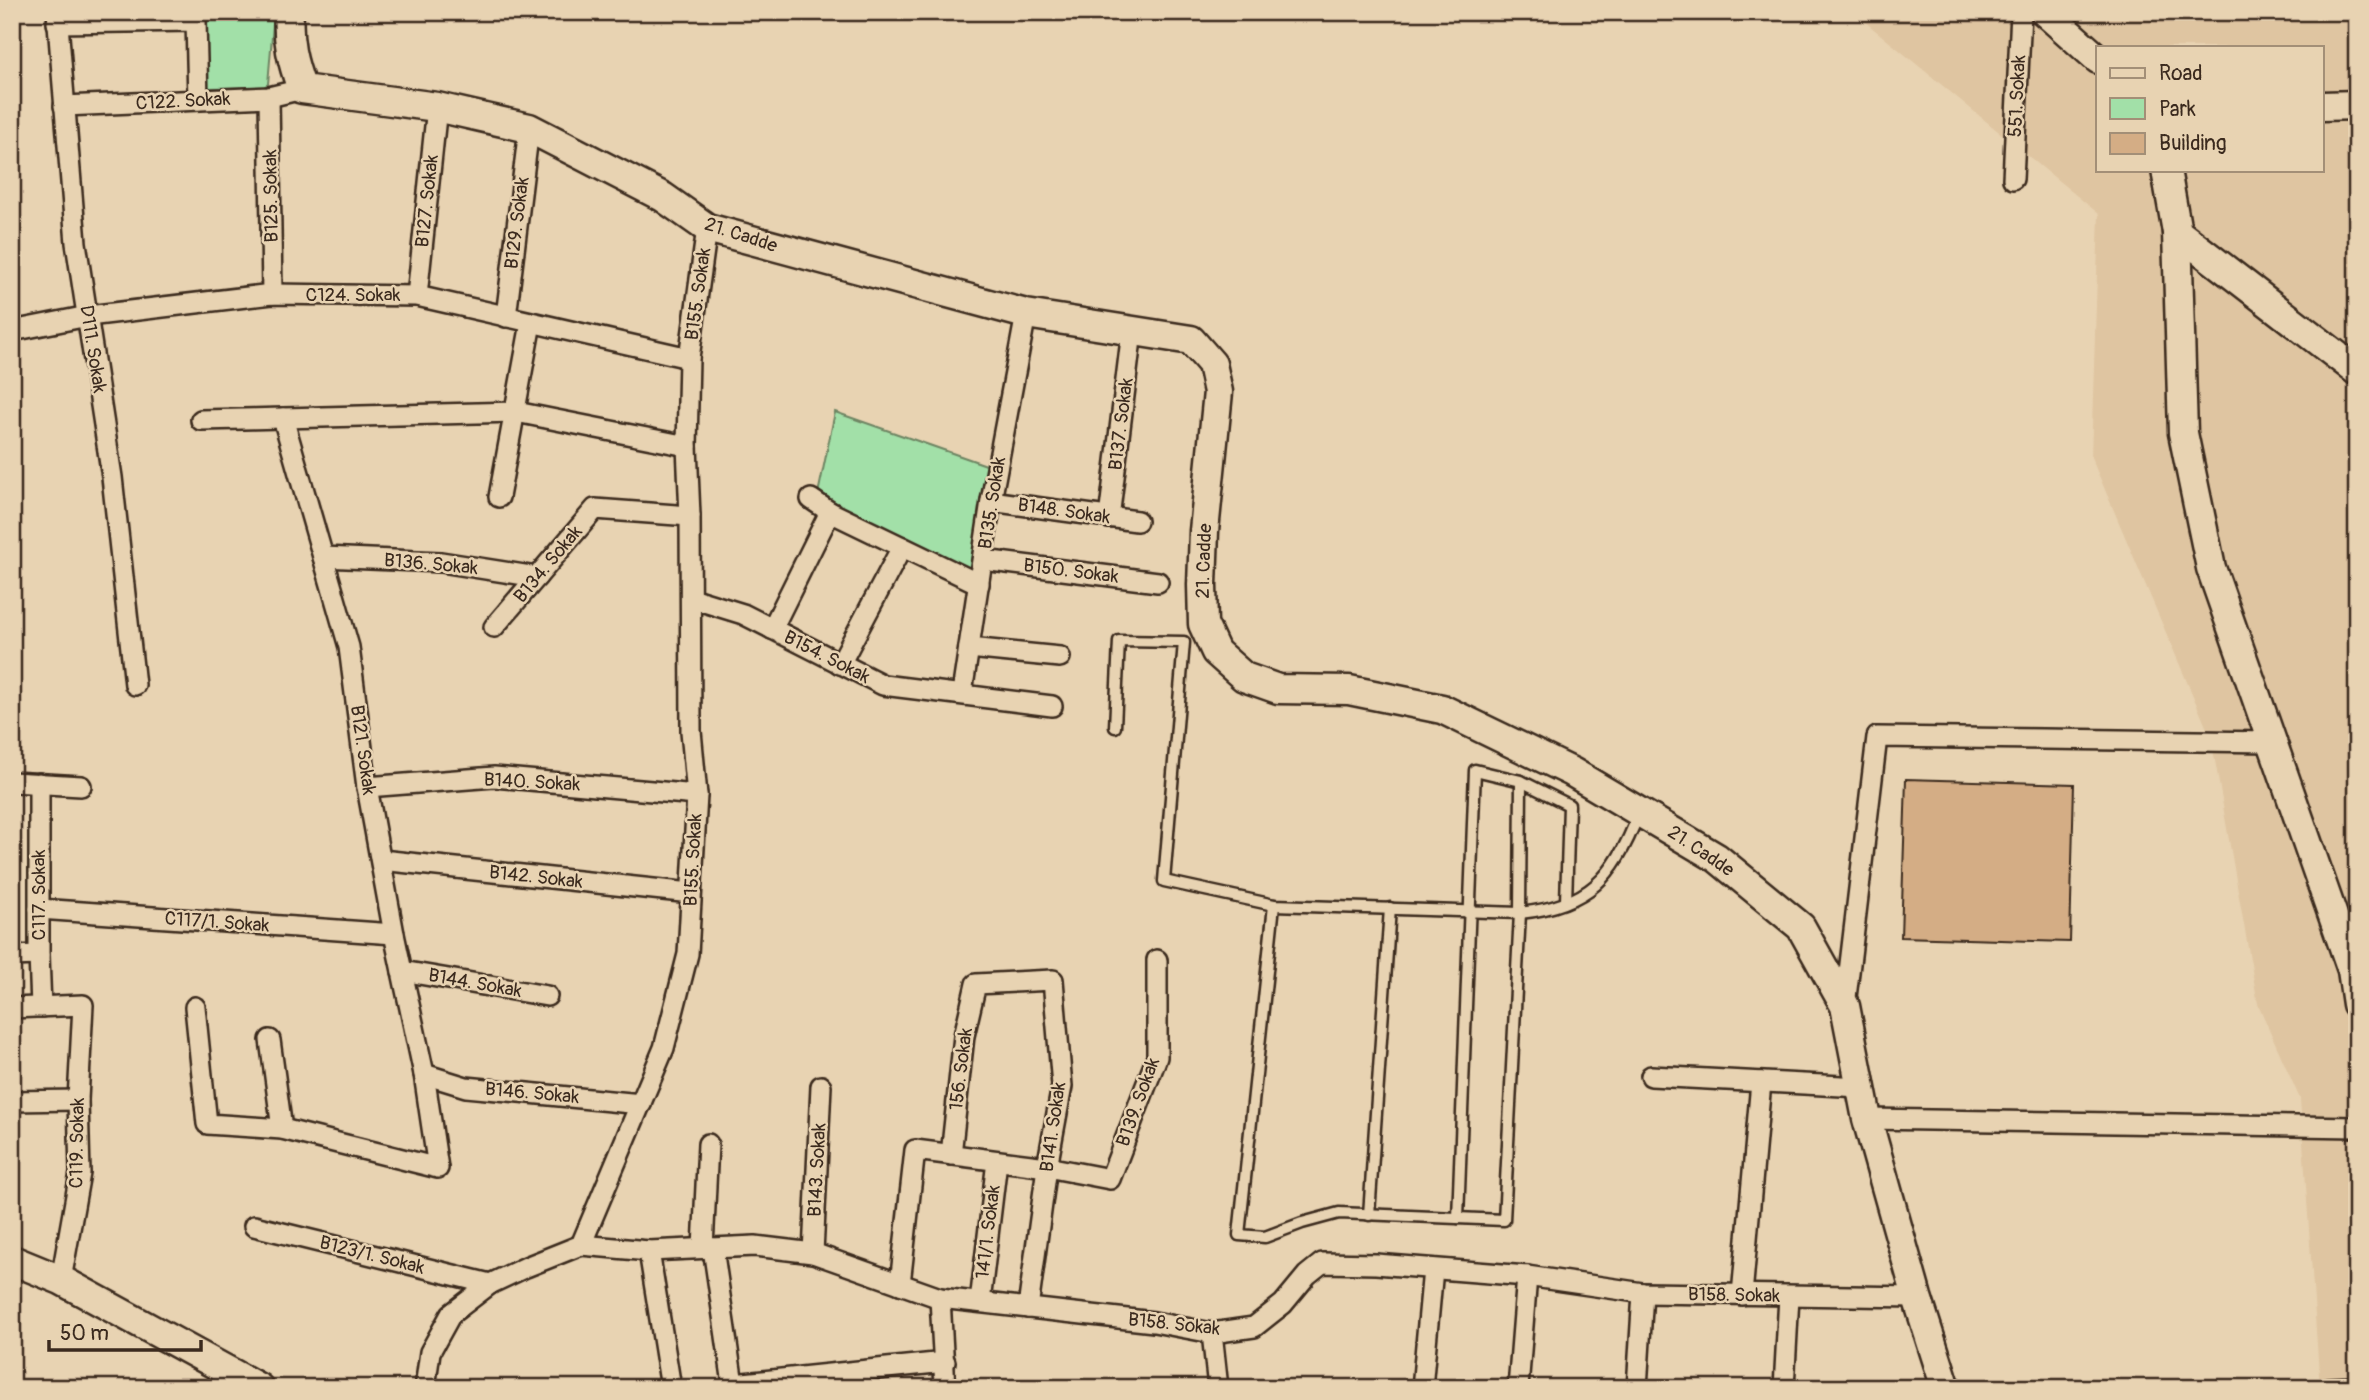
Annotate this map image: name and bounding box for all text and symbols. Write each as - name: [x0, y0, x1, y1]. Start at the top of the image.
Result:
- legend: [2096, 46, 2324, 172]
- street label: 551. Sokak: [2003, 54, 2031, 138]
- text: Road: [2159, 60, 2203, 87]
- street label: C122. Sokak: [135, 87, 231, 115]
- text: Park: [2159, 96, 2196, 123]
- text: Building: [2159, 130, 2226, 157]
- street label: B125. Sokak: [258, 149, 284, 243]
- street label: B127. Sokak: [410, 153, 444, 249]
- street label: B129. Sokak: [499, 175, 535, 271]
- street label: 21. Cadde: [702, 212, 781, 258]
- street label: B155. Sokak: [680, 246, 716, 342]
- street label: C124. Sokak: [305, 283, 401, 307]
- street label: D111. Sokak: [74, 303, 112, 395]
- street label: B137. Sokak: [1103, 376, 1139, 472]
- street label: B135. Sokak: [973, 455, 1011, 551]
- street label: B148. Sokak: [1016, 493, 1112, 529]
- street label: B134. Sokak: [509, 520, 587, 608]
- street label: 21. Cadde: [1191, 522, 1217, 599]
- street label: B136. Sokak: [383, 548, 479, 580]
- street label: B150. Sokak: [1022, 553, 1120, 589]
- street label: B154. Sokak: [780, 625, 874, 689]
- street label: B121. Sokak: [345, 704, 381, 797]
- street label: B140. Sokak: [483, 767, 581, 797]
- street label: B155. Sokak: [679, 813, 707, 907]
- street label: 21. Cadde: [1663, 820, 1739, 882]
- street label: C117. Sokak: [27, 849, 51, 940]
- street label: B142. Sokak: [488, 860, 584, 894]
- street label: C117/1. Sokak: [164, 906, 270, 938]
- street label: B144. Sokak: [426, 963, 524, 1003]
- street label: 156. Sokak: [944, 1026, 978, 1112]
- street label: B139. Sokak: [1111, 1054, 1165, 1150]
- street label: B146. Sokak: [484, 1077, 580, 1109]
- street label: B141. Sokak: [1035, 1080, 1071, 1174]
- street label: C119. Sokak: [64, 1097, 90, 1189]
- street label: B143. Sokak: [803, 1122, 831, 1218]
- street label: 141/1. Sokak: [970, 1184, 1006, 1280]
- street label: B123/1. Sokak: [317, 1230, 427, 1280]
- street label: B158. Sokak: [1688, 1282, 1780, 1308]
- street label: B158. Sokak: [1127, 1307, 1221, 1341]
- scale bar: [49, 1309, 201, 1353]
- text: 50 m: [60, 1320, 109, 1347]

